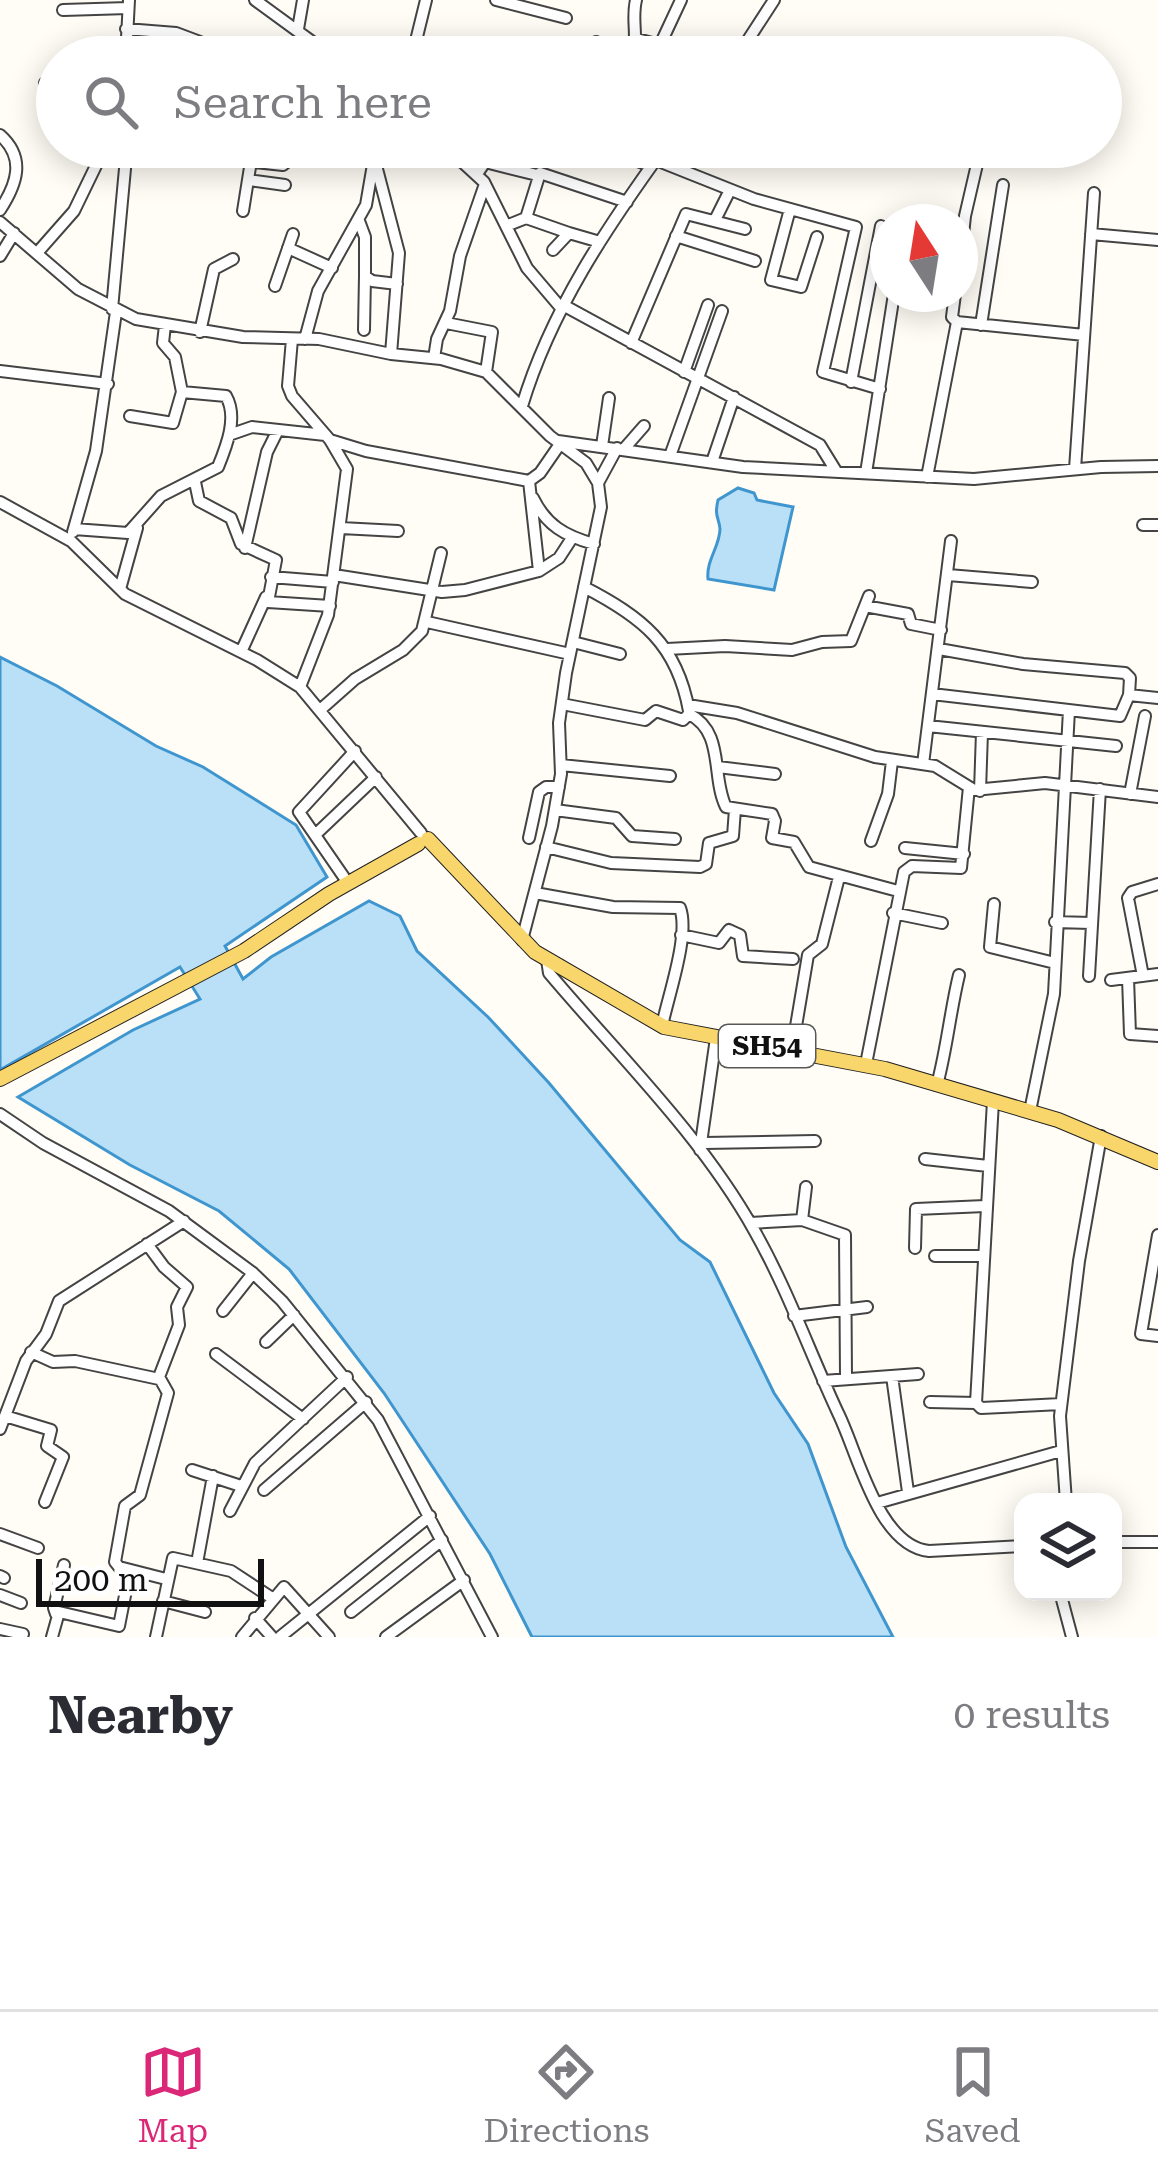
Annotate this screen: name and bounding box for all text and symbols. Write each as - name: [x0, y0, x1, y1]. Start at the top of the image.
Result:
- search box: [36, 36, 1122, 168]
- icon: search: [78, 69, 144, 135]
- text: Search here: [174, 76, 432, 129]
- north arrow: [870, 204, 978, 312]
- road number: SH54: [719, 1025, 815, 1067]
- map controls: [1014, 1493, 1122, 1601]
- button: layers: [1014, 1493, 1122, 1601]
- scale bar: [36, 1553, 264, 1606]
- text: 200 m: [54, 1560, 148, 1599]
- text: Nearby: [48, 1686, 233, 1745]
- text: 0 results: [953, 1692, 1110, 1738]
- tab: Map: [138, 2039, 208, 2150]
- tab: Directions: [483, 2039, 649, 2150]
- tab: Saved: [925, 2039, 1020, 2150]

